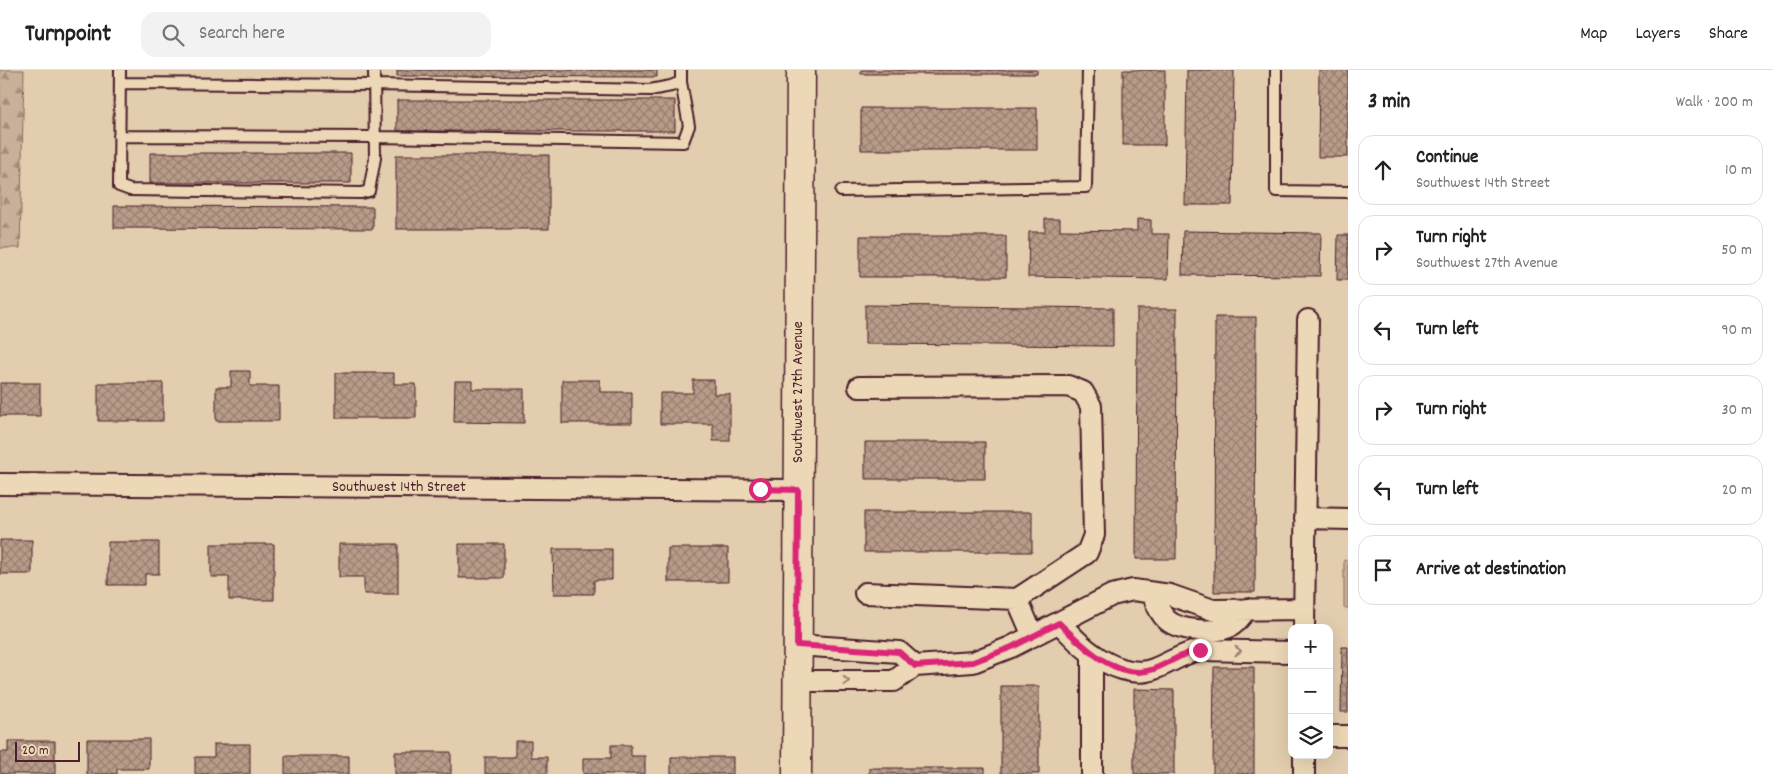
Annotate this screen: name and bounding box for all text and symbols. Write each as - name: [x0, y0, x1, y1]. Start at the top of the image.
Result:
- search box: [141, 12, 491, 57]
- text: Turnpoint: [25, 18, 111, 52]
- icon: search: [159, 21, 187, 49]
- text: Search here: [199, 21, 285, 48]
- text: Map: [1580, 22, 1607, 47]
- text: Layers: [1635, 22, 1681, 47]
- text: Share: [1709, 22, 1748, 47]
- text: 3 min: [1368, 88, 1410, 118]
- text: Walk · 200 m: [1676, 91, 1753, 114]
- text: Continue: [1416, 145, 1478, 172]
- icon: ahead: [1369, 156, 1397, 184]
- text: 10 m: [1725, 159, 1752, 182]
- text: Southwest 14th Street: [1416, 172, 1550, 195]
- text: Turn right: [1416, 225, 1487, 252]
- icon: right: [1369, 236, 1397, 264]
- text: 50 m: [1721, 239, 1752, 262]
- text: Southwest 27th Avenue: [1416, 252, 1558, 275]
- icon: left: [1369, 316, 1397, 344]
- text: Turn left: [1416, 317, 1479, 344]
- text: 90 m: [1721, 319, 1752, 342]
- street label: Southwest 27th Avenue: [787, 321, 810, 463]
- icon: right: [1369, 396, 1397, 424]
- text: Turn right: [1416, 397, 1487, 424]
- text: 30 m: [1722, 399, 1752, 422]
- street label: Southwest 14th Street: [332, 476, 466, 499]
- icon: left: [1369, 476, 1397, 504]
- text: Turn left: [1416, 477, 1479, 504]
- route start: [749, 478, 772, 501]
- text: 20 m: [1722, 479, 1752, 502]
- icon: arrive: [1369, 556, 1397, 584]
- text: Arrive at destination: [1416, 557, 1566, 584]
- map controls: [1288, 624, 1333, 759]
- button: +: [1288, 624, 1333, 669]
- route end: [1189, 639, 1212, 662]
- one-way arrow: [1234, 646, 1242, 656]
- button: −: [1288, 669, 1333, 714]
- one-way arrow: [842, 676, 850, 686]
- button: layers: [1288, 714, 1333, 759]
- scale bar: [15, 739, 80, 762]
- text: 20 m: [22, 741, 49, 761]

